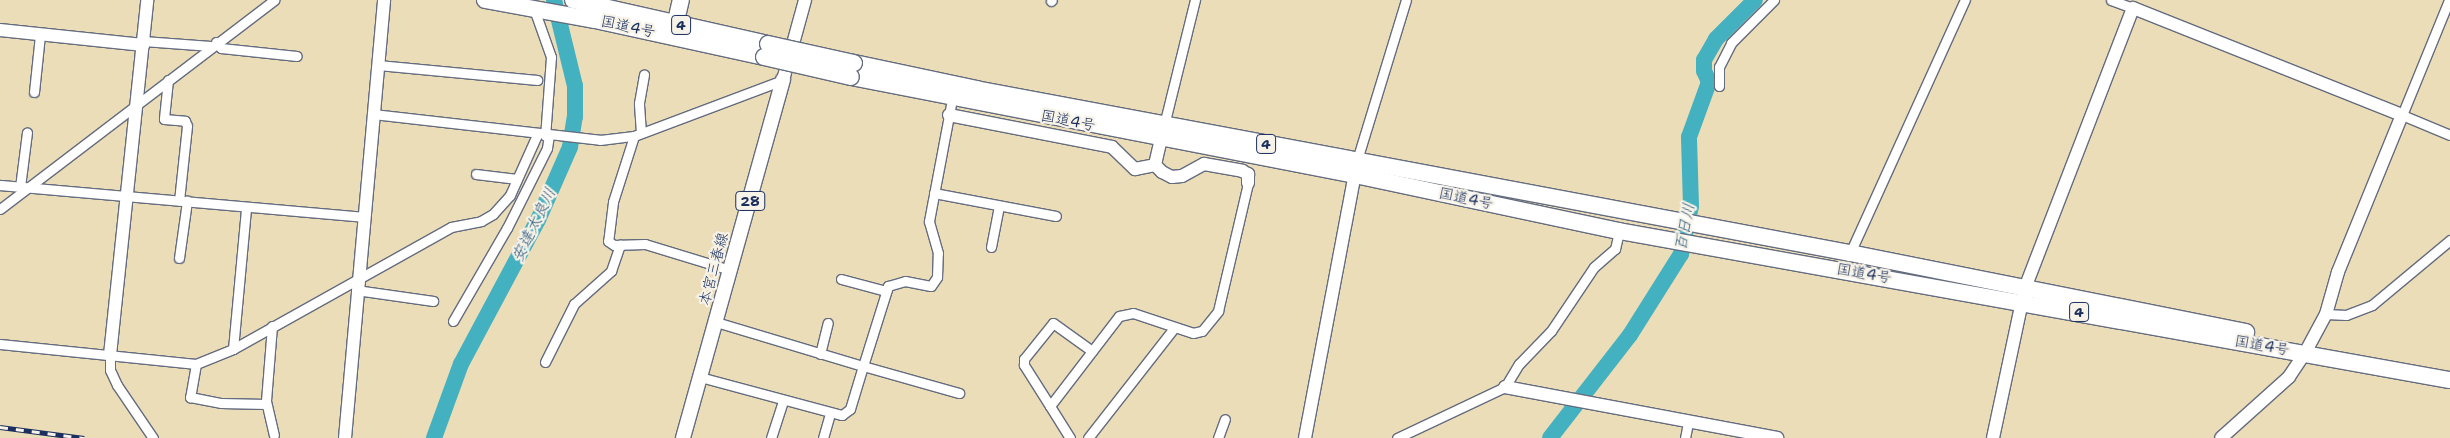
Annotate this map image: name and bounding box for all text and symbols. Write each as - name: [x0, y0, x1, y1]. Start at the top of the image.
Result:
- street label: 国道4号: [599, 12, 657, 42]
- road number: 4: [671, 14, 691, 36]
- street label: 国道4号: [1039, 107, 1097, 135]
- road number: 4: [1256, 132, 1276, 156]
- street label: 国道4号: [1437, 184, 1495, 214]
- water label: 安達太良川: [508, 185, 560, 265]
- road number: 28: [735, 190, 765, 212]
- water label: 百日川: [1671, 202, 1699, 252]
- street label: 本宮三春線: [696, 230, 732, 308]
- street label: 国道4号: [1835, 260, 1893, 288]
- road number: 4: [2069, 300, 2089, 324]
- street label: 国道4号: [2233, 332, 2291, 360]

